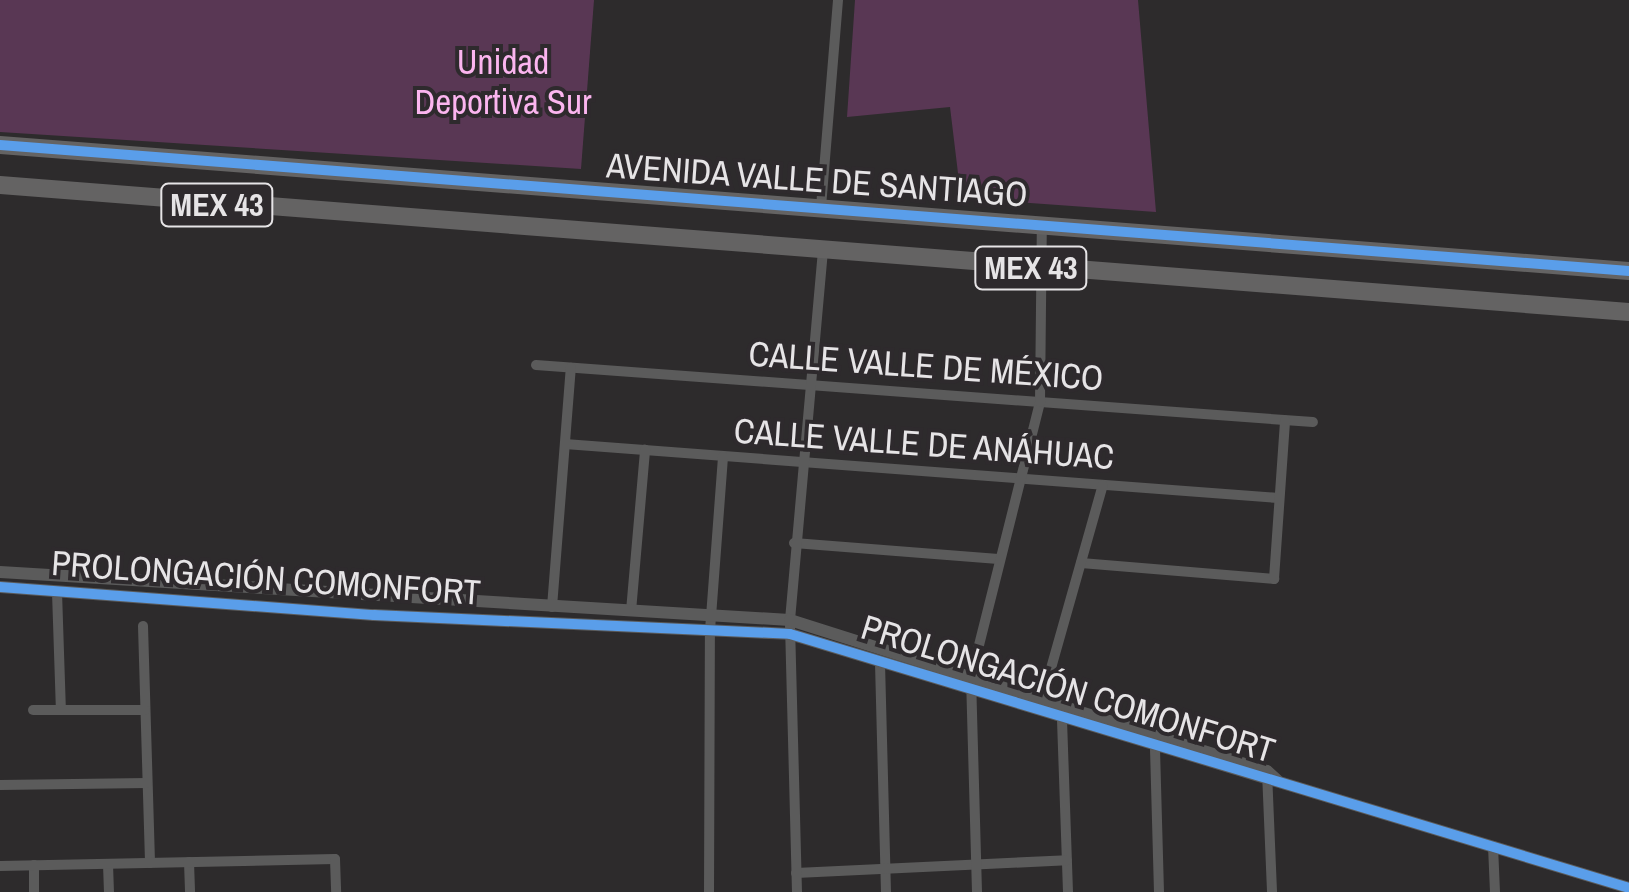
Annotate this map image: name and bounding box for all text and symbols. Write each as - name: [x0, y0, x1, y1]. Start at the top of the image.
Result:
- park label: Unidad Deportiva Sur: [414, 41, 592, 123]
- street label: AVENIDA VALLE DE SANTIAGO: [604, 144, 1030, 216]
- road number: MEX 43: [160, 178, 274, 232]
- road number: MEX 43: [974, 241, 1088, 295]
- street label: CALLE VALLE DE MÉXICO: [747, 333, 1105, 399]
- street label: CALLE VALLE DE ANÁHUAC: [732, 410, 1116, 478]
- street label: PROLONGACIÓN COMONFORT: [50, 542, 482, 614]
- street label: PROLONGACIÓN COMONFORT: [856, 606, 1280, 772]

